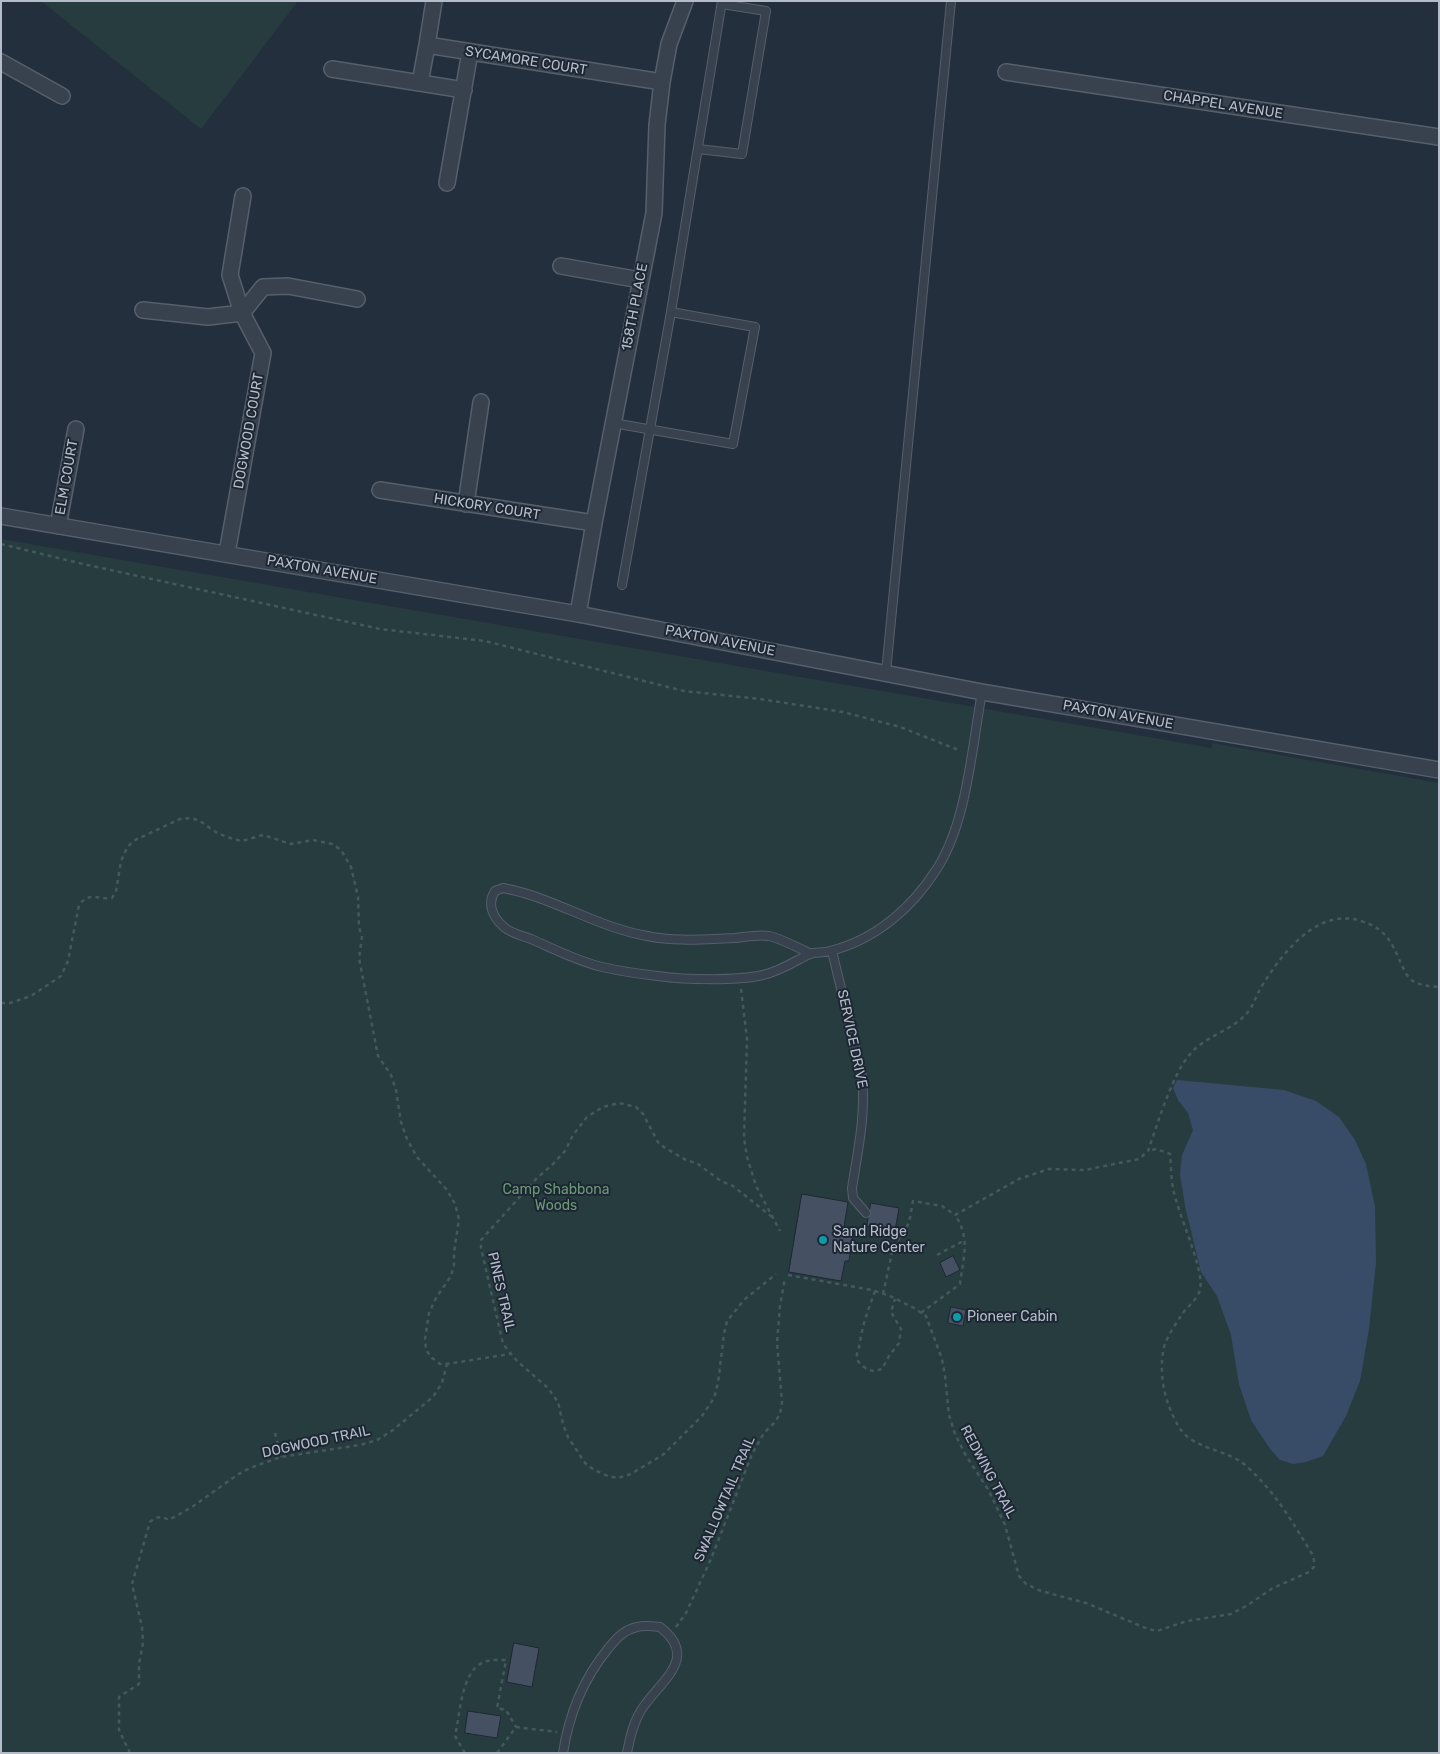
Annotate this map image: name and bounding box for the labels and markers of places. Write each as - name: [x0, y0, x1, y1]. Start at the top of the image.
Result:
- place label: Sand Ridge Nature Center: [833, 1224, 925, 1256]
- marker: Sand Ridge Nature Center: [817, 1234, 829, 1246]
- place label: Pioneer Cabin: [967, 1309, 1058, 1325]
- marker: Pioneer Cabin: [951, 1311, 963, 1323]

